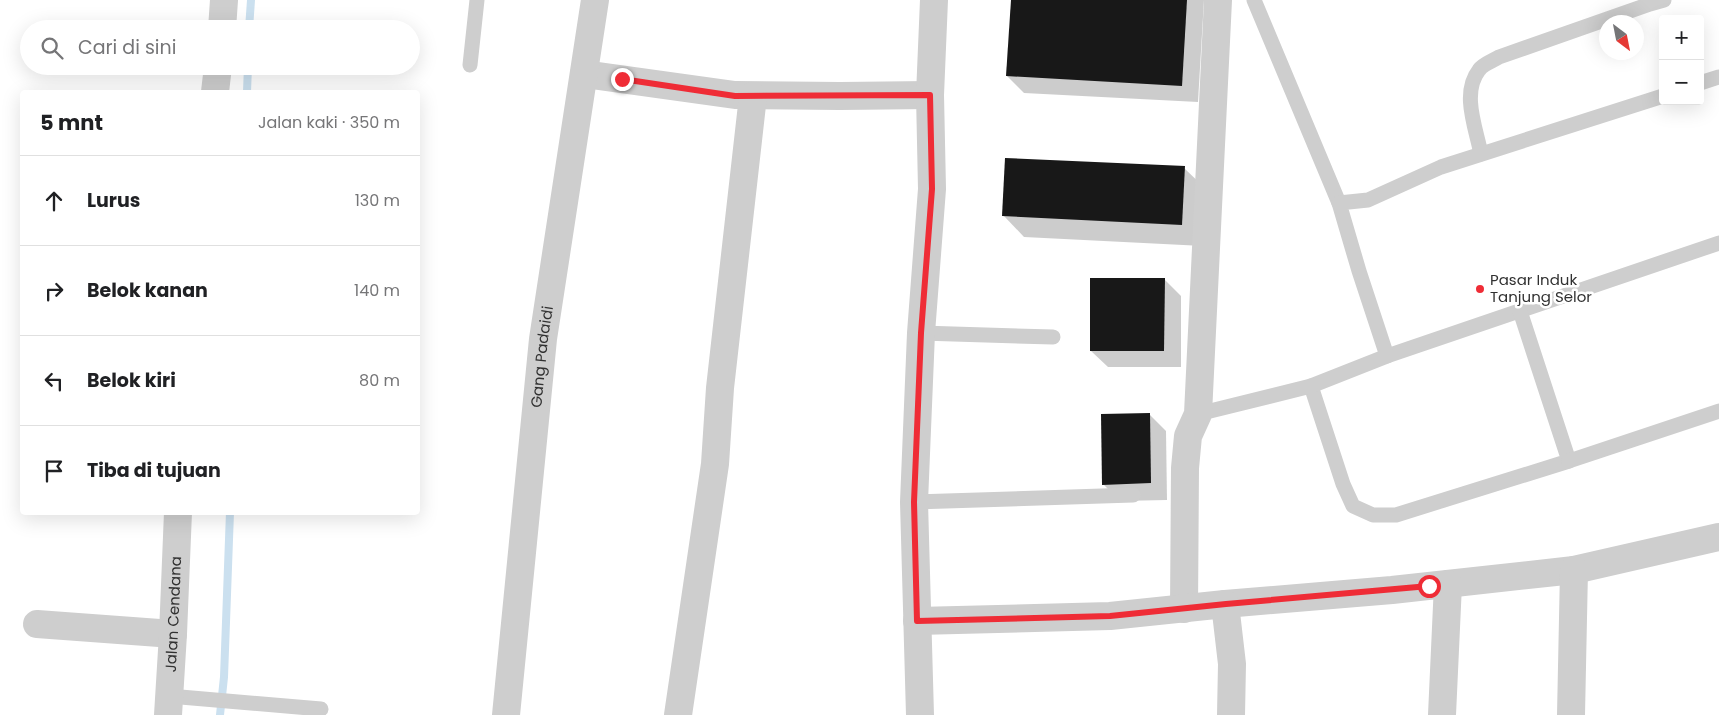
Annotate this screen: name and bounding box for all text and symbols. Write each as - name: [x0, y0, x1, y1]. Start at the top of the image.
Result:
- north arrow: [1599, 15, 1644, 60]
- map controls: [1659, 15, 1704, 105]
- button: +: [1659, 15, 1704, 60]
- search box: [20, 20, 420, 75]
- icon: search: [38, 34, 66, 62]
- text: Cari di sini: [78, 34, 176, 61]
- button: −: [1659, 60, 1704, 105]
- route end: [611, 68, 634, 91]
- text: 5 mnt: [40, 108, 103, 137]
- text: Jalan kaki · 350 m: [258, 111, 400, 134]
- icon: ahead: [40, 187, 68, 215]
- text: Lurus: [87, 187, 140, 214]
- text: 130 m: [355, 189, 400, 212]
- place label: Pasar Induk Tanjung Selor: [1490, 269, 1592, 307]
- icon: right: [40, 277, 68, 305]
- text: Belok kanan: [87, 277, 208, 304]
- text: 140 m: [354, 279, 400, 302]
- marker: Pasar Induk Tanjung Selor: [1474, 283, 1486, 295]
- street label: Gang Padaidi: [525, 304, 558, 409]
- icon: left: [40, 367, 68, 395]
- text: Belok kiri: [87, 367, 176, 394]
- text: 80 m: [359, 369, 400, 392]
- icon: arrive: [40, 457, 68, 485]
- text: Tiba di tujuan: [87, 457, 221, 484]
- street label: Jalan Cendana: [160, 556, 186, 673]
- route start: [1418, 575, 1441, 598]

